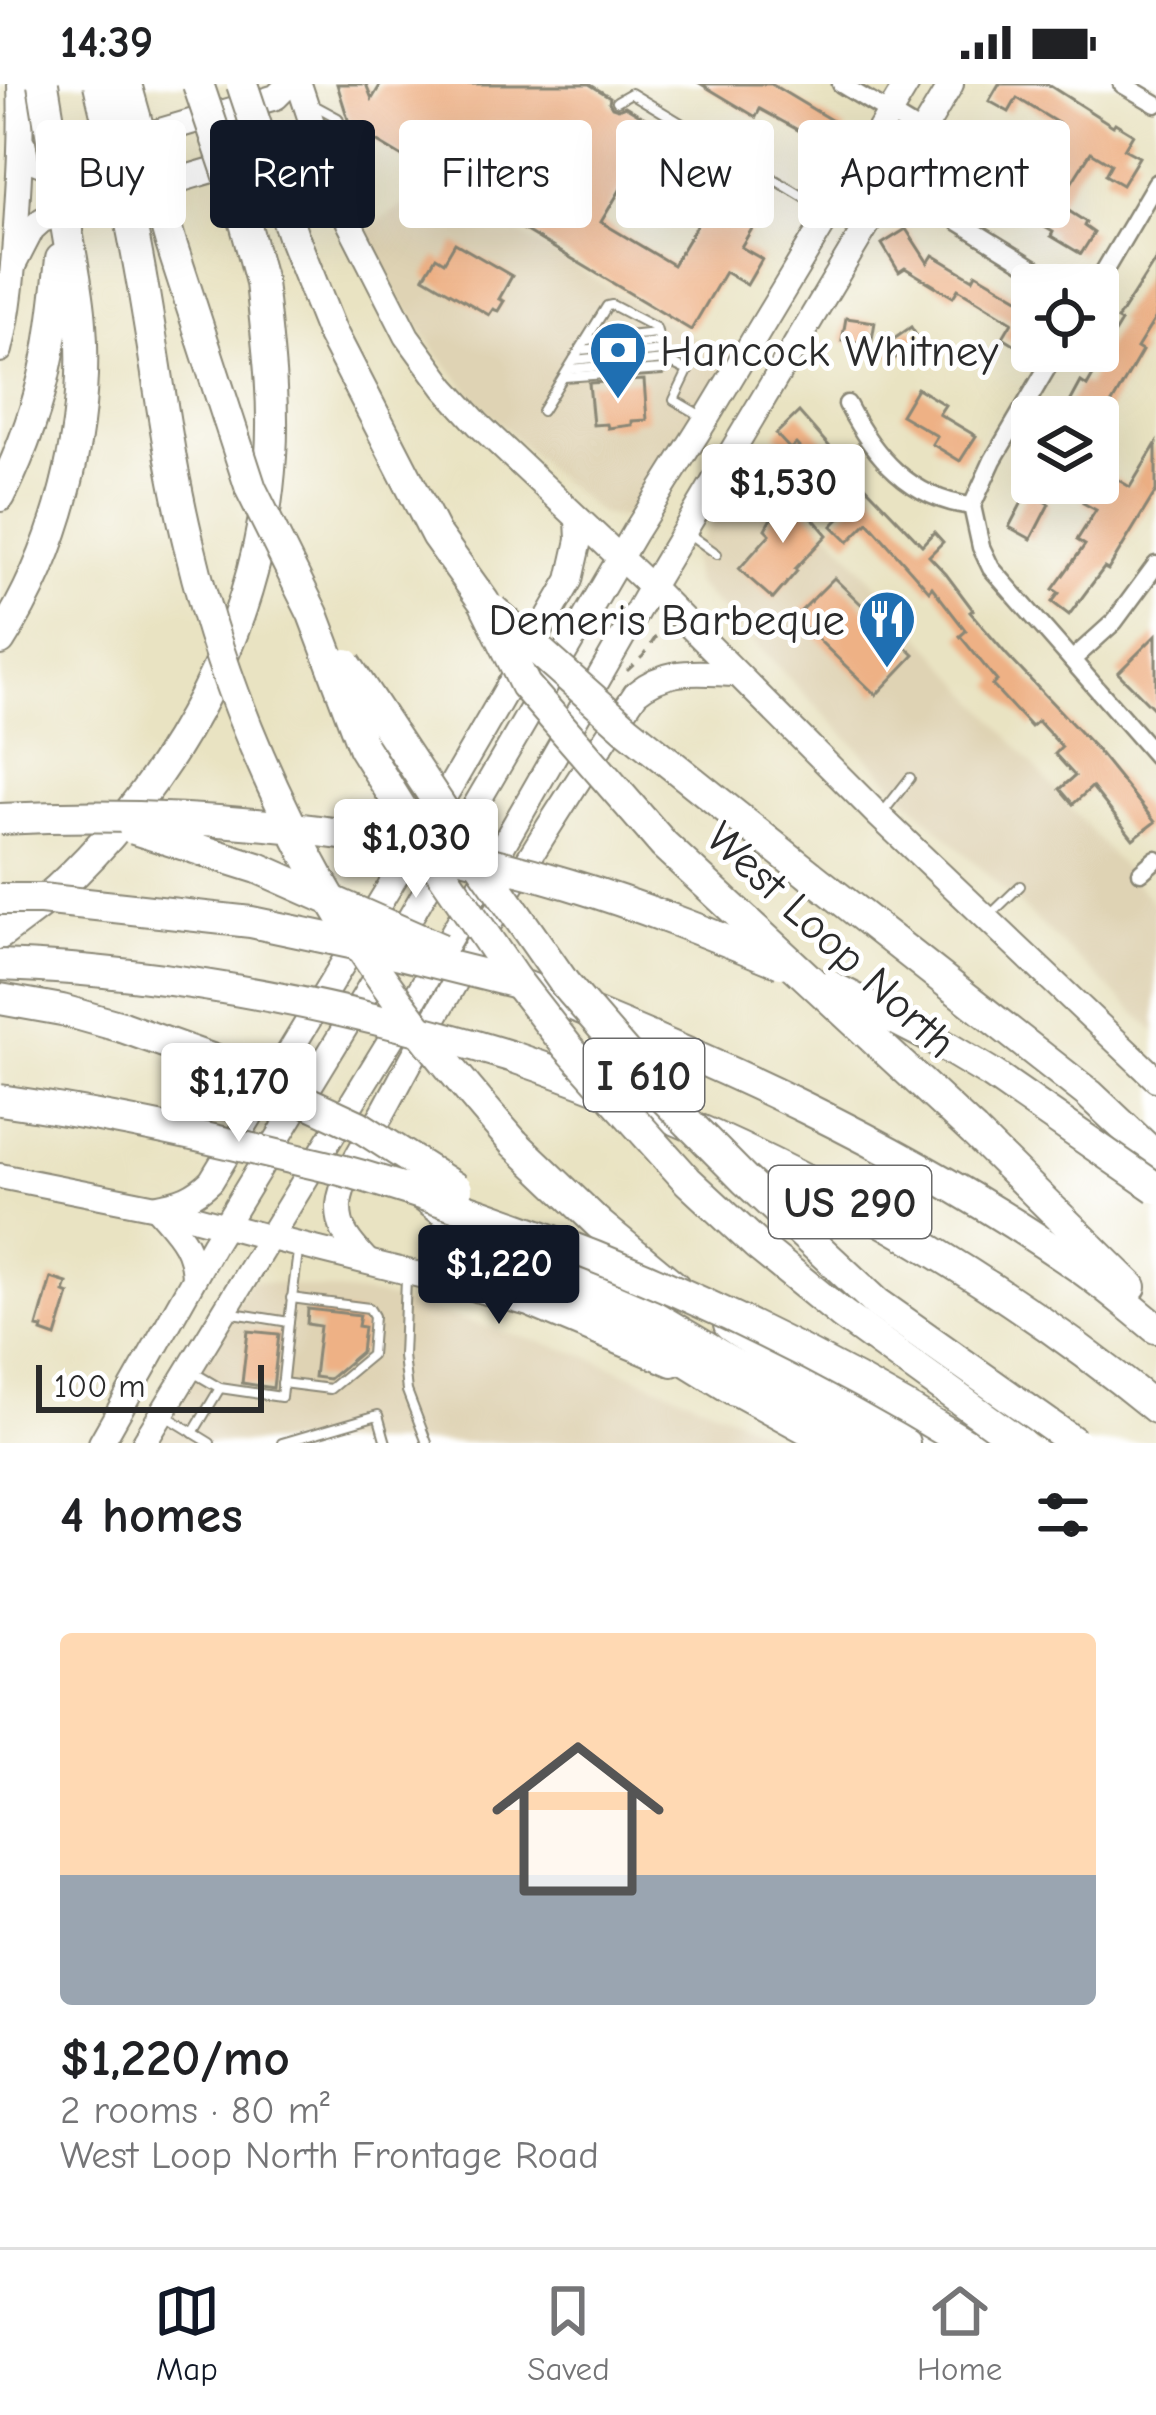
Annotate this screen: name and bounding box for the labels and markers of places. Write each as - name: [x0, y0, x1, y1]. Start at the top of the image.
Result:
- bank icon: Hancock Whitney: [587, 319, 649, 401]
- place label: Hancock Whitney: [660, 325, 999, 377]
- pin: $1,530: [685, 444, 881, 546]
- restaurant icon: Demeris Barbeque: [856, 588, 918, 670]
- place label: Demeris Barbeque: [488, 594, 845, 646]
- pin: $1,030: [318, 799, 514, 901]
- pin: $1,170: [141, 1043, 337, 1145]
- pin: $1,220: [401, 1225, 597, 1327]

